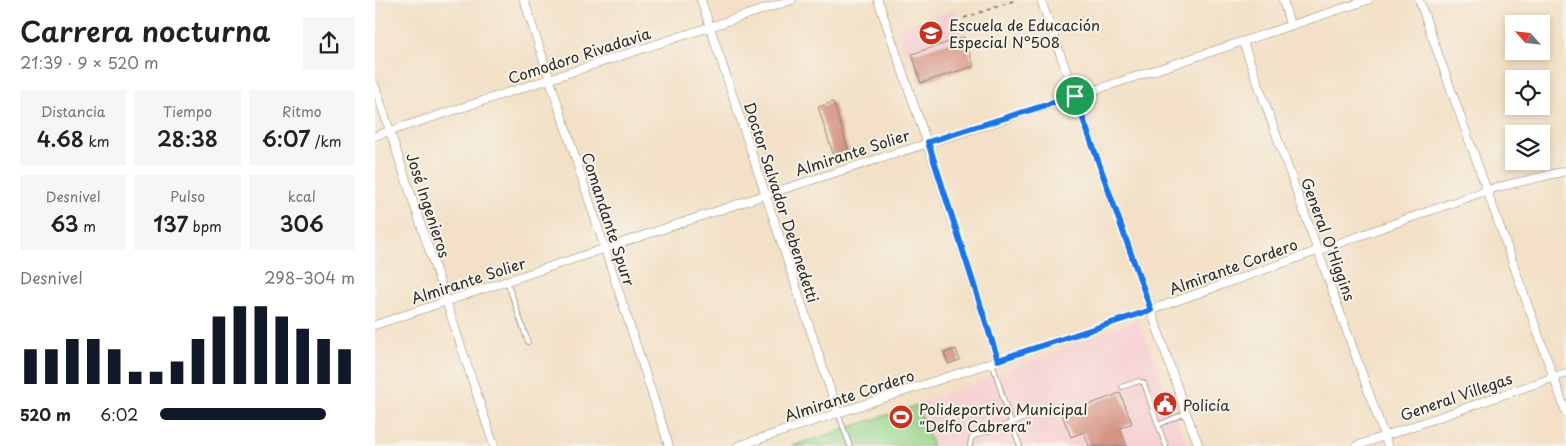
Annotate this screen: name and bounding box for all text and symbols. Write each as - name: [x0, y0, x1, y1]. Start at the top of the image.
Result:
- text: Carrera nocturna: [20, 9, 270, 52]
- place label: Escuela de Educación Especial N°508: [949, 13, 1100, 53]
- north arrow: [1505, 15, 1550, 60]
- map controls: [1505, 15, 1550, 170]
- button: share: [303, 17, 355, 69]
- school or university icon: Escuela de Educación Especial N°508: [918, 20, 944, 46]
- street label: Comodoro Rivadavia: [505, 21, 654, 89]
- text: 21:39 · 9 × 520 m: [20, 50, 158, 74]
- button: locate: [1505, 70, 1550, 115]
- pin: [1054, 75, 1096, 117]
- icon: arrive: [1061, 82, 1089, 110]
- street label: Doctor Salvador Debenedetti: [739, 99, 825, 305]
- text: Distancia: [41, 101, 105, 122]
- text: Tiempo: [163, 101, 212, 122]
- text: Ritmo: [282, 101, 322, 122]
- text: 4.68: [37, 122, 84, 154]
- text: 28:38: [157, 122, 218, 154]
- text: 6:07: [262, 122, 310, 154]
- street label: Almirante Solier: [792, 123, 912, 181]
- button: layers: [1505, 125, 1550, 170]
- text: km: [84, 131, 109, 152]
- text: /km: [310, 131, 342, 152]
- street label: José Ingenieros: [401, 149, 457, 261]
- street label: Comandante Spurr: [577, 149, 641, 289]
- street label: General O'Higgins: [1296, 174, 1362, 304]
- text: Desnivel: [46, 186, 100, 207]
- text: Pulso: [170, 186, 205, 207]
- text: kcal: [288, 186, 316, 207]
- text: 63: [50, 207, 79, 239]
- text: 137: [153, 207, 188, 239]
- text: 306: [280, 207, 324, 239]
- text: m: [79, 216, 96, 237]
- text: bpm: [188, 216, 222, 237]
- street label: Almirante Cordero: [1166, 232, 1300, 300]
- street label: Almirante Solier: [408, 251, 528, 309]
- text: Desnivel: [20, 265, 82, 289]
- text: 298–304 m: [264, 265, 355, 289]
- street label: Almirante Cordero: [781, 363, 917, 427]
- street label: General Villegas: [1397, 366, 1515, 426]
- public building icon: Policía: [1152, 391, 1178, 417]
- place label: Policía: [1183, 393, 1230, 416]
- place label: Polideportivo Municipal "Delfo Cabrera": [919, 397, 1087, 437]
- text: 520 m: [20, 402, 71, 426]
- text: 6:02: [100, 402, 138, 426]
- sports icon: Polideportivo Municipal "Delfo Cabrera": [888, 404, 914, 430]

